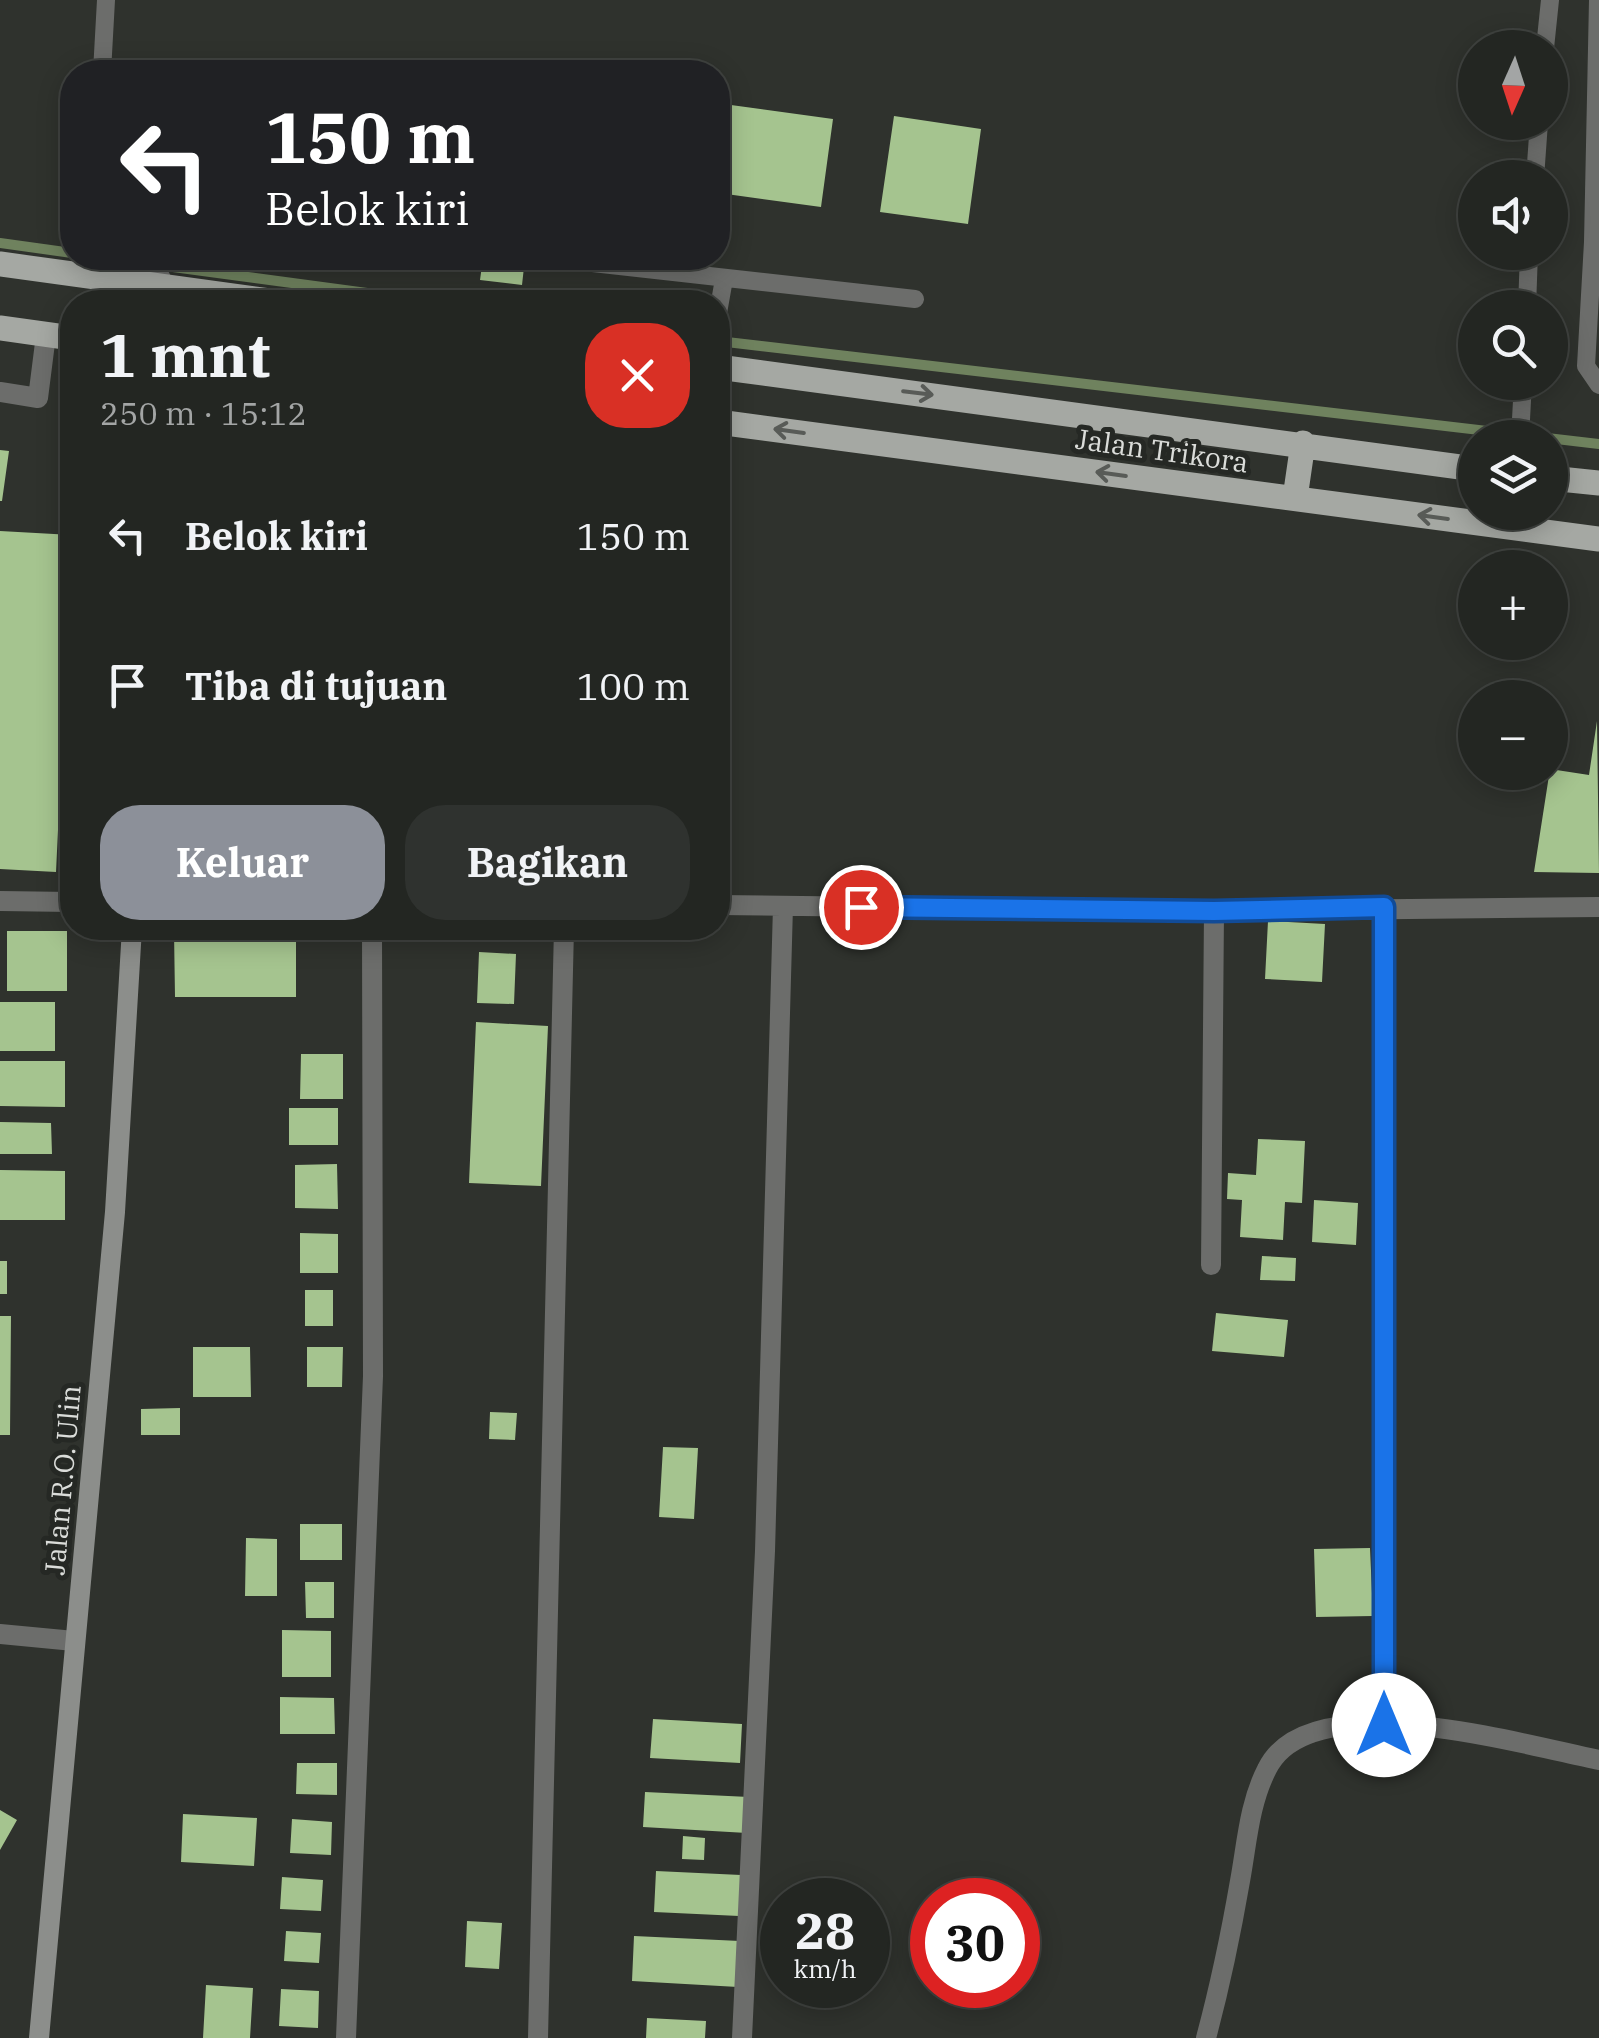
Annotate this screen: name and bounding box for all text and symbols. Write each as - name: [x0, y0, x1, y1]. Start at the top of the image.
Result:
- north arrow: [1458, 30, 1568, 140]
- map controls: [1458, 30, 1568, 790]
- text: 150 m: [265, 91, 475, 182]
- icon: left: [100, 100, 230, 230]
- button: sound: [1458, 160, 1568, 270]
- text: Belok kiri: [265, 179, 469, 237]
- button: search: [1458, 290, 1568, 400]
- text: 1 mnt: [100, 315, 270, 394]
- button: close: [585, 323, 690, 428]
- one-way arrow: [902, 384, 934, 403]
- text: 250 m · 15:12: [100, 392, 307, 434]
- street label: Jalan Trikora: [1073, 420, 1251, 480]
- button: layers: [1458, 420, 1568, 530]
- one-way arrow: [773, 421, 805, 440]
- one-way arrow: [1095, 464, 1127, 482]
- one-way arrow: [1417, 507, 1450, 525]
- icon: left: [100, 508, 155, 563]
- text: Belok kiri: [185, 511, 368, 560]
- text: 150 m: [577, 511, 690, 560]
- button: +: [1458, 550, 1568, 660]
- icon: arrive: [100, 658, 155, 713]
- text: Tiba di tujuan: [185, 661, 447, 710]
- text: 100 m: [577, 661, 690, 710]
- button: −: [1458, 680, 1568, 790]
- button: Keluar: [100, 805, 385, 920]
- button: Bagikan: [405, 805, 690, 920]
- pin: [819, 865, 904, 950]
- icon: arrive: [834, 880, 889, 935]
- street label: Jalan R.O. Ulin: [35, 1383, 89, 1577]
- position arrow: [1332, 1673, 1436, 1777]
- speed limit sign: 30: [910, 1878, 1040, 2008]
- text: 28: [795, 1898, 855, 1963]
- text: km/h: [793, 1952, 857, 1985]

